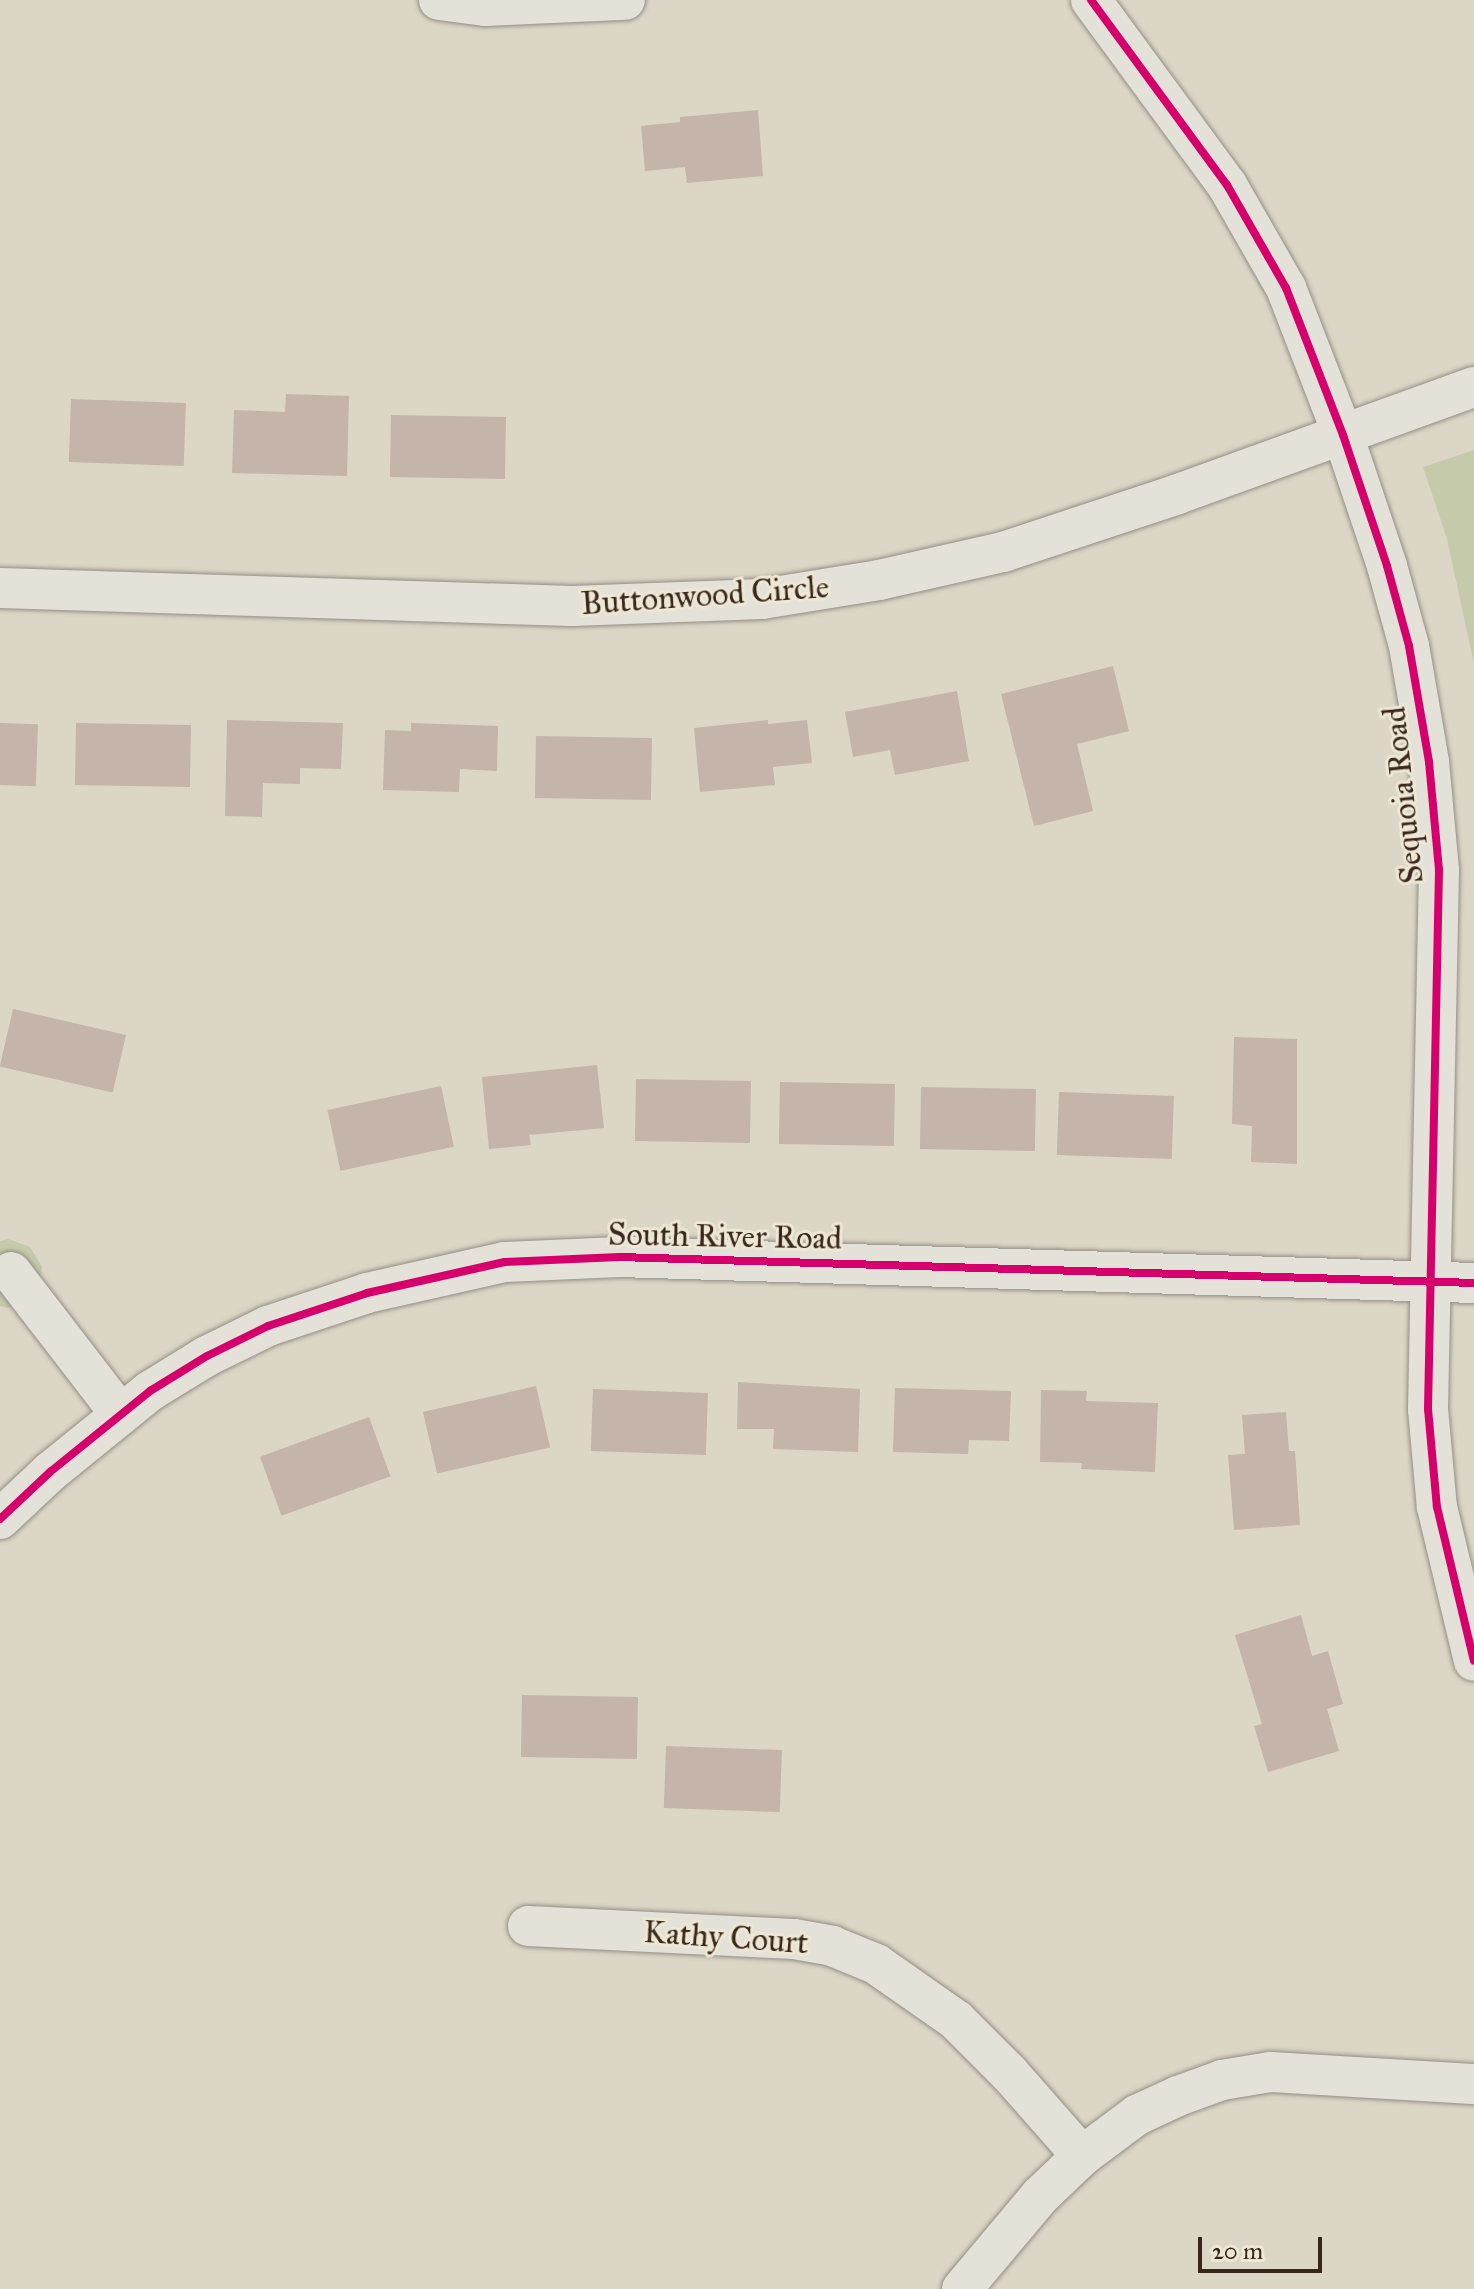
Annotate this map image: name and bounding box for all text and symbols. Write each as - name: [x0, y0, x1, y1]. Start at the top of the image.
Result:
- street label: Buttonwood Circle: [580, 568, 830, 624]
- street label: Sequoia Road: [1376, 705, 1432, 885]
- street label: South River Road: [608, 1216, 842, 1258]
- street label: Kathy Court: [642, 1913, 810, 1963]
- scale bar: [1202, 2221, 1326, 2271]
- text: 20 m: [1212, 2236, 1263, 2266]

